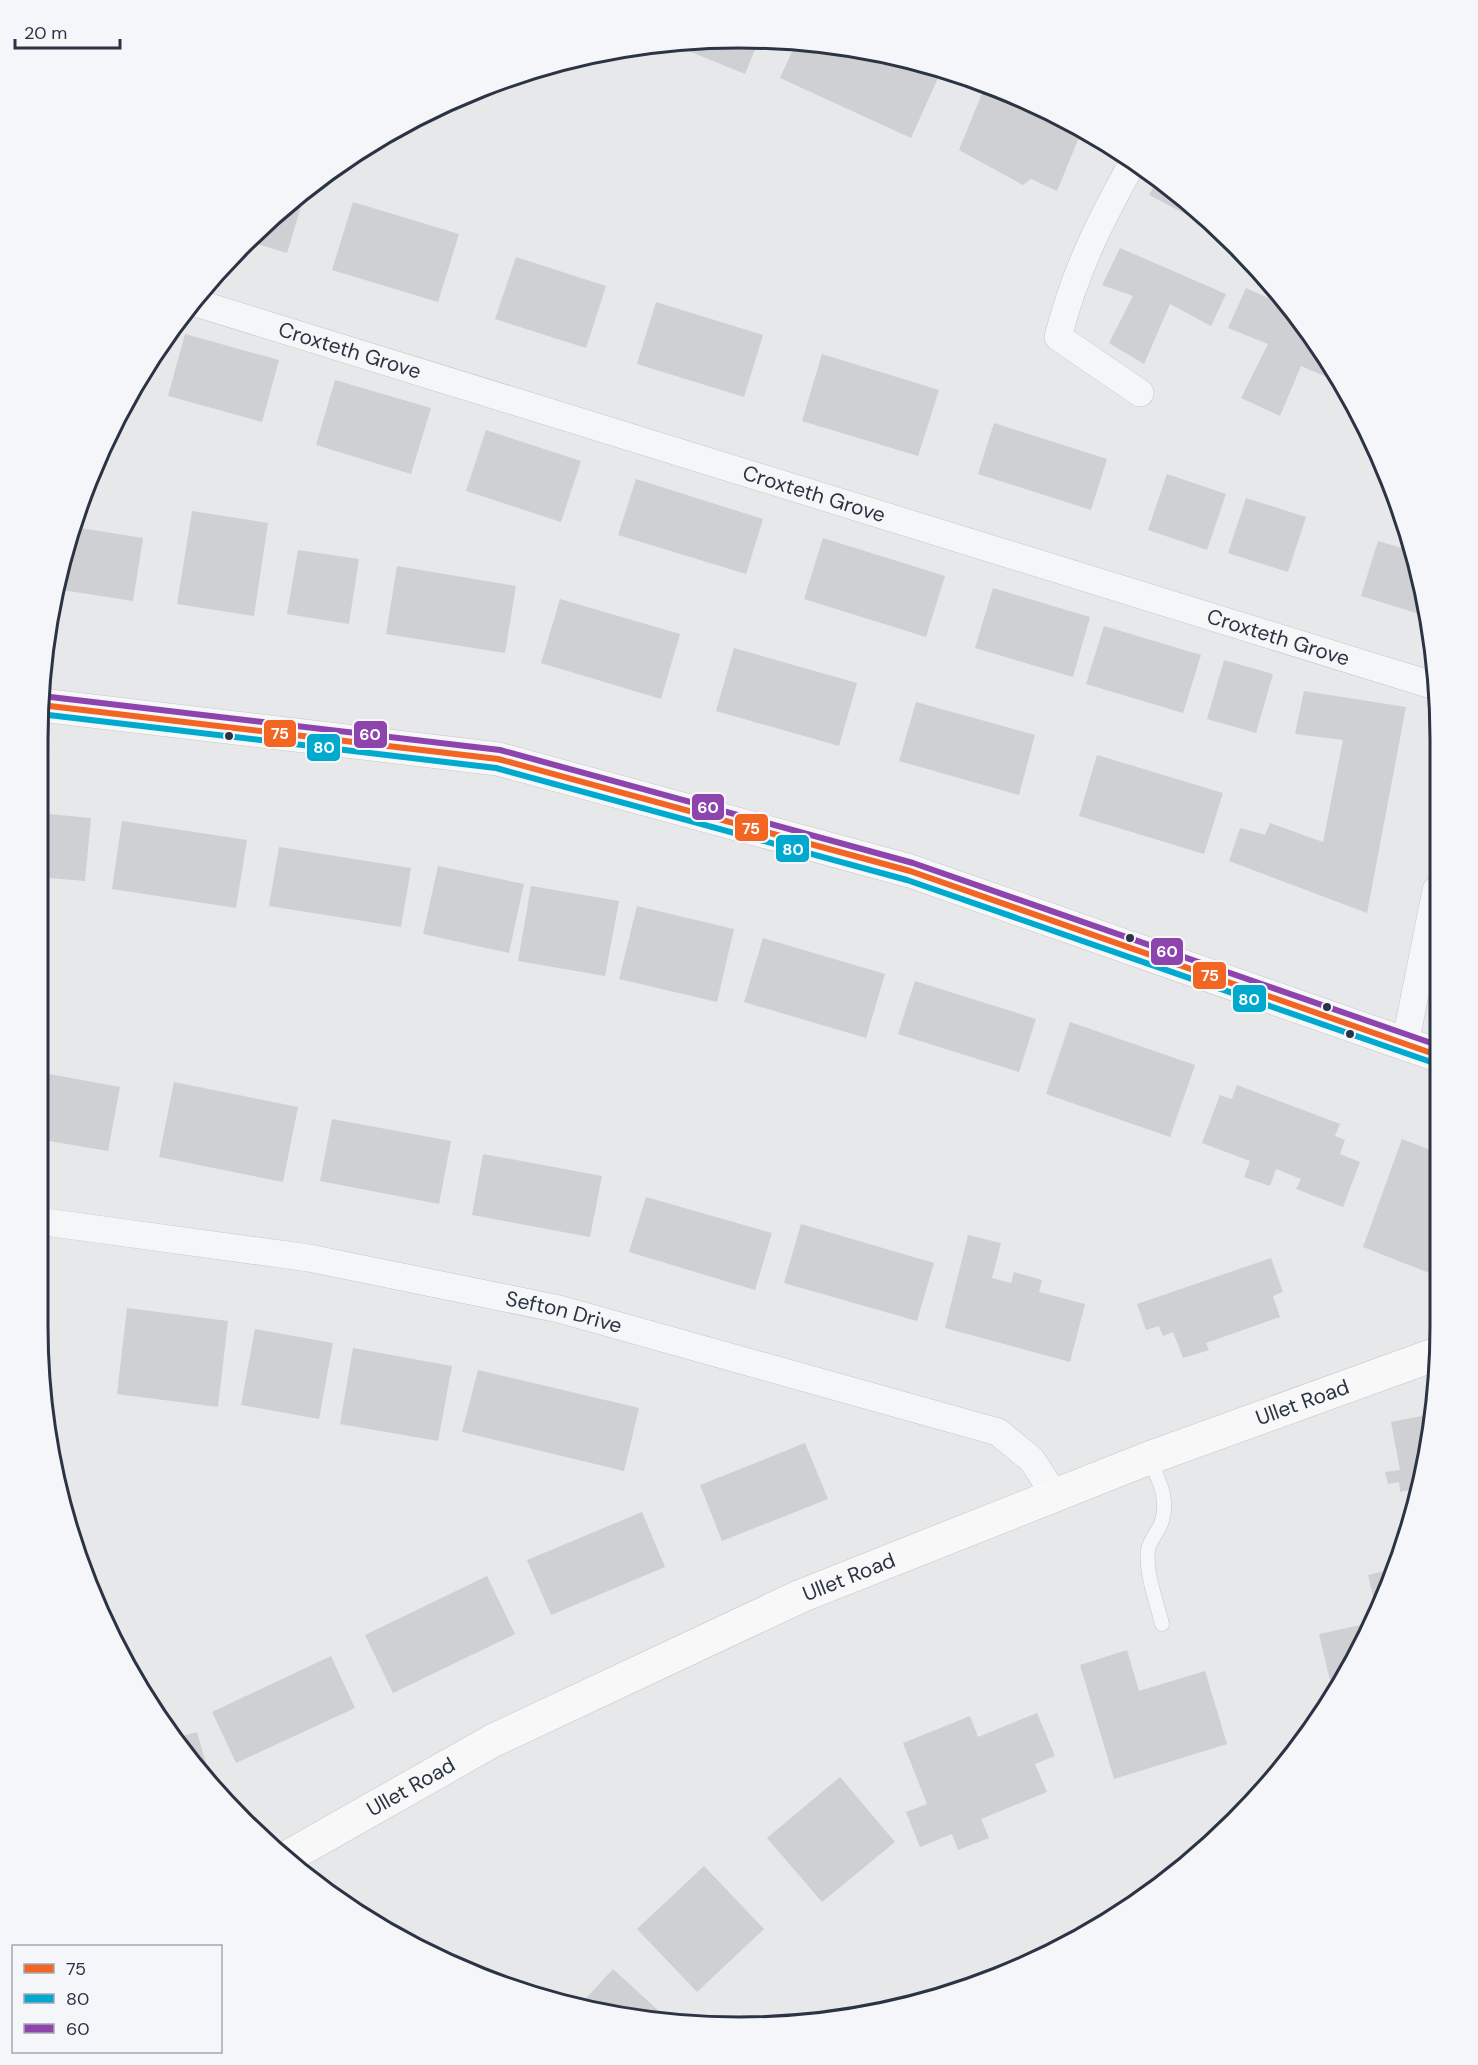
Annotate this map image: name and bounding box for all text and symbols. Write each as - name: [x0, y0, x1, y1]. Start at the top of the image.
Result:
- scale bar: [15, 12, 120, 50]
- text: 20 m: [24, 21, 67, 45]
- street label: Croxteth Grove: [275, 315, 425, 386]
- street label: Croxteth Grove: [739, 459, 889, 529]
- street label: Croxteth Grove: [1203, 602, 1353, 673]
- line badge: 75: [263, 719, 297, 748]
- line badge: 60: [353, 720, 388, 749]
- text: 75: [271, 723, 289, 744]
- text: 60: [359, 724, 381, 745]
- unlabelled marker: [223, 730, 235, 742]
- line badge: 80: [306, 733, 341, 762]
- text: 80: [313, 737, 335, 758]
- line badge: 60: [691, 793, 725, 821]
- text: 60: [697, 797, 719, 818]
- line badge: 75: [734, 813, 769, 842]
- text: 75: [742, 818, 760, 839]
- line badge: 80: [775, 834, 810, 863]
- text: 80: [782, 839, 804, 860]
- unlabelled marker: [1124, 932, 1136, 944]
- line badge: 60: [1150, 937, 1184, 966]
- text: 60: [1156, 941, 1178, 962]
- line badge: 75: [1192, 961, 1227, 990]
- text: 75: [1201, 965, 1219, 986]
- line badge: 80: [1232, 984, 1267, 1013]
- text: 80: [1238, 989, 1260, 1010]
- unlabelled marker: [1321, 1001, 1333, 1013]
- unlabelled marker: [1344, 1028, 1356, 1040]
- street label: Sefton Drive: [503, 1284, 625, 1340]
- street label: Ullet Road: [1252, 1373, 1353, 1432]
- street label: Ullet Road: [798, 1546, 899, 1608]
- street label: Ullet Road: [362, 1751, 460, 1823]
- legend: [12, 1945, 222, 2053]
- text: 75: [66, 1957, 86, 1981]
- text: 80: [66, 1987, 89, 2011]
- text: 60: [66, 2017, 90, 2041]

